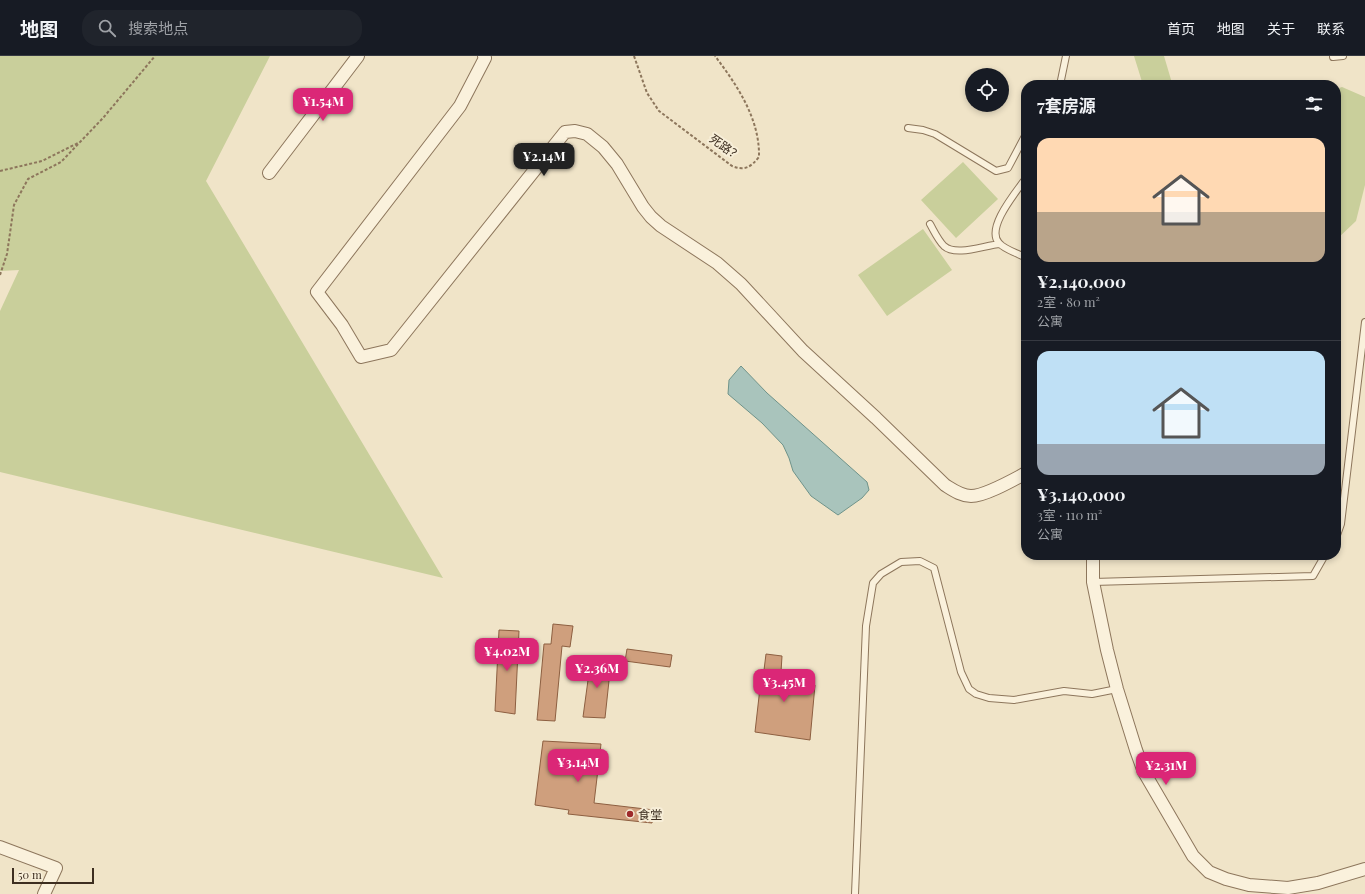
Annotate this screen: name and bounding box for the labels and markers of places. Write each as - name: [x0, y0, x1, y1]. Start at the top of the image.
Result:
- pin: ¥1.54M: [290, 88, 356, 122]
- pin: ¥2.14M: [511, 143, 577, 177]
- pin: ¥4.02M: [474, 638, 540, 672]
- pin: ¥2.36M: [564, 655, 630, 689]
- pin: ¥3.45M: [751, 669, 817, 703]
- pin: ¥3.14M: [545, 749, 611, 783]
- pin: ¥2.31M: [1133, 752, 1199, 786]
- place label: 食堂: [638, 806, 662, 822]
- marker: 食堂: [625, 809, 635, 819]

